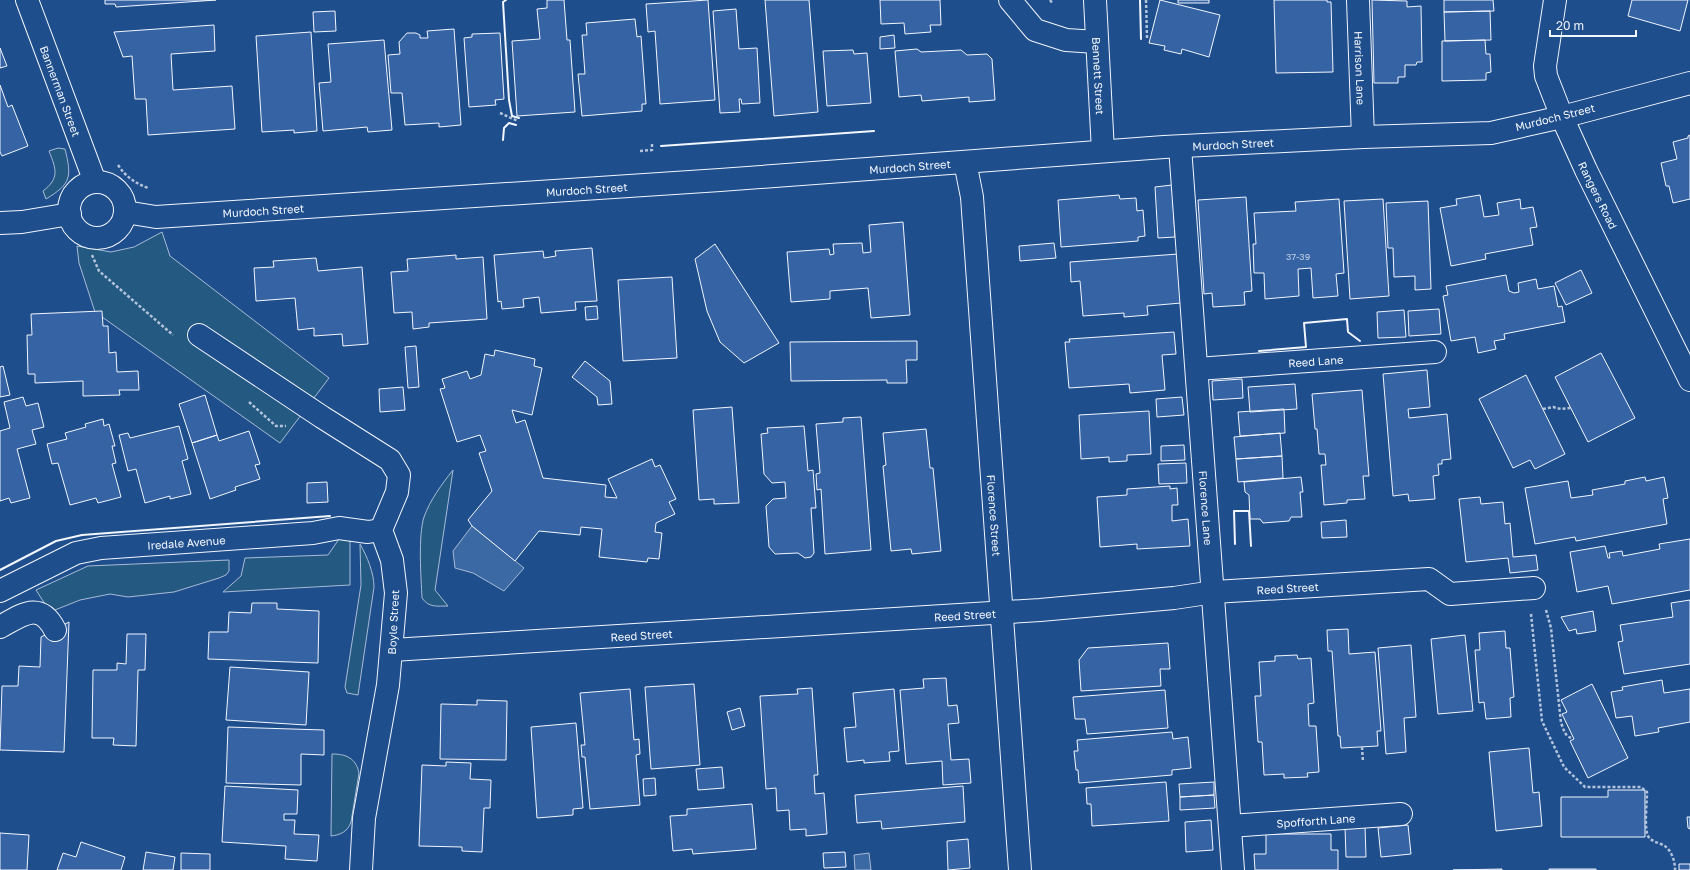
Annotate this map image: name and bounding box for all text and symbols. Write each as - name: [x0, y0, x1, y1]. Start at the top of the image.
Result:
- scale bar: [1550, 12, 1636, 38]
- text: 20 m: [1556, 18, 1584, 33]
- street label: Harrison Lane: [1353, 31, 1368, 105]
- street label: Bennett Street: [1090, 37, 1108, 115]
- street label: Bannerman Street: [38, 44, 84, 138]
- street label: Murdoch Street: [1514, 101, 1596, 133]
- street label: Murdoch Street: [1192, 135, 1274, 152]
- street label: Murdoch Street: [869, 156, 951, 175]
- street label: Rangers Road: [1576, 159, 1620, 231]
- street label: Murdoch Street: [545, 180, 628, 198]
- street label: Murdoch Street: [222, 201, 305, 219]
- house number: 37-39: [1286, 251, 1310, 262]
- street label: Reed Lane: [1288, 352, 1344, 369]
- street label: Florence Lane: [1197, 470, 1216, 546]
- street label: Florence Street: [985, 474, 1004, 557]
- street label: Iredale Avenue: [147, 533, 226, 551]
- street label: Reed Street: [1256, 579, 1319, 596]
- street label: Boyle Street: [385, 589, 401, 655]
- street label: Reed Street: [933, 606, 996, 623]
- street label: Reed Street: [610, 626, 673, 643]
- street label: Spofforth Lane: [1276, 811, 1356, 829]

